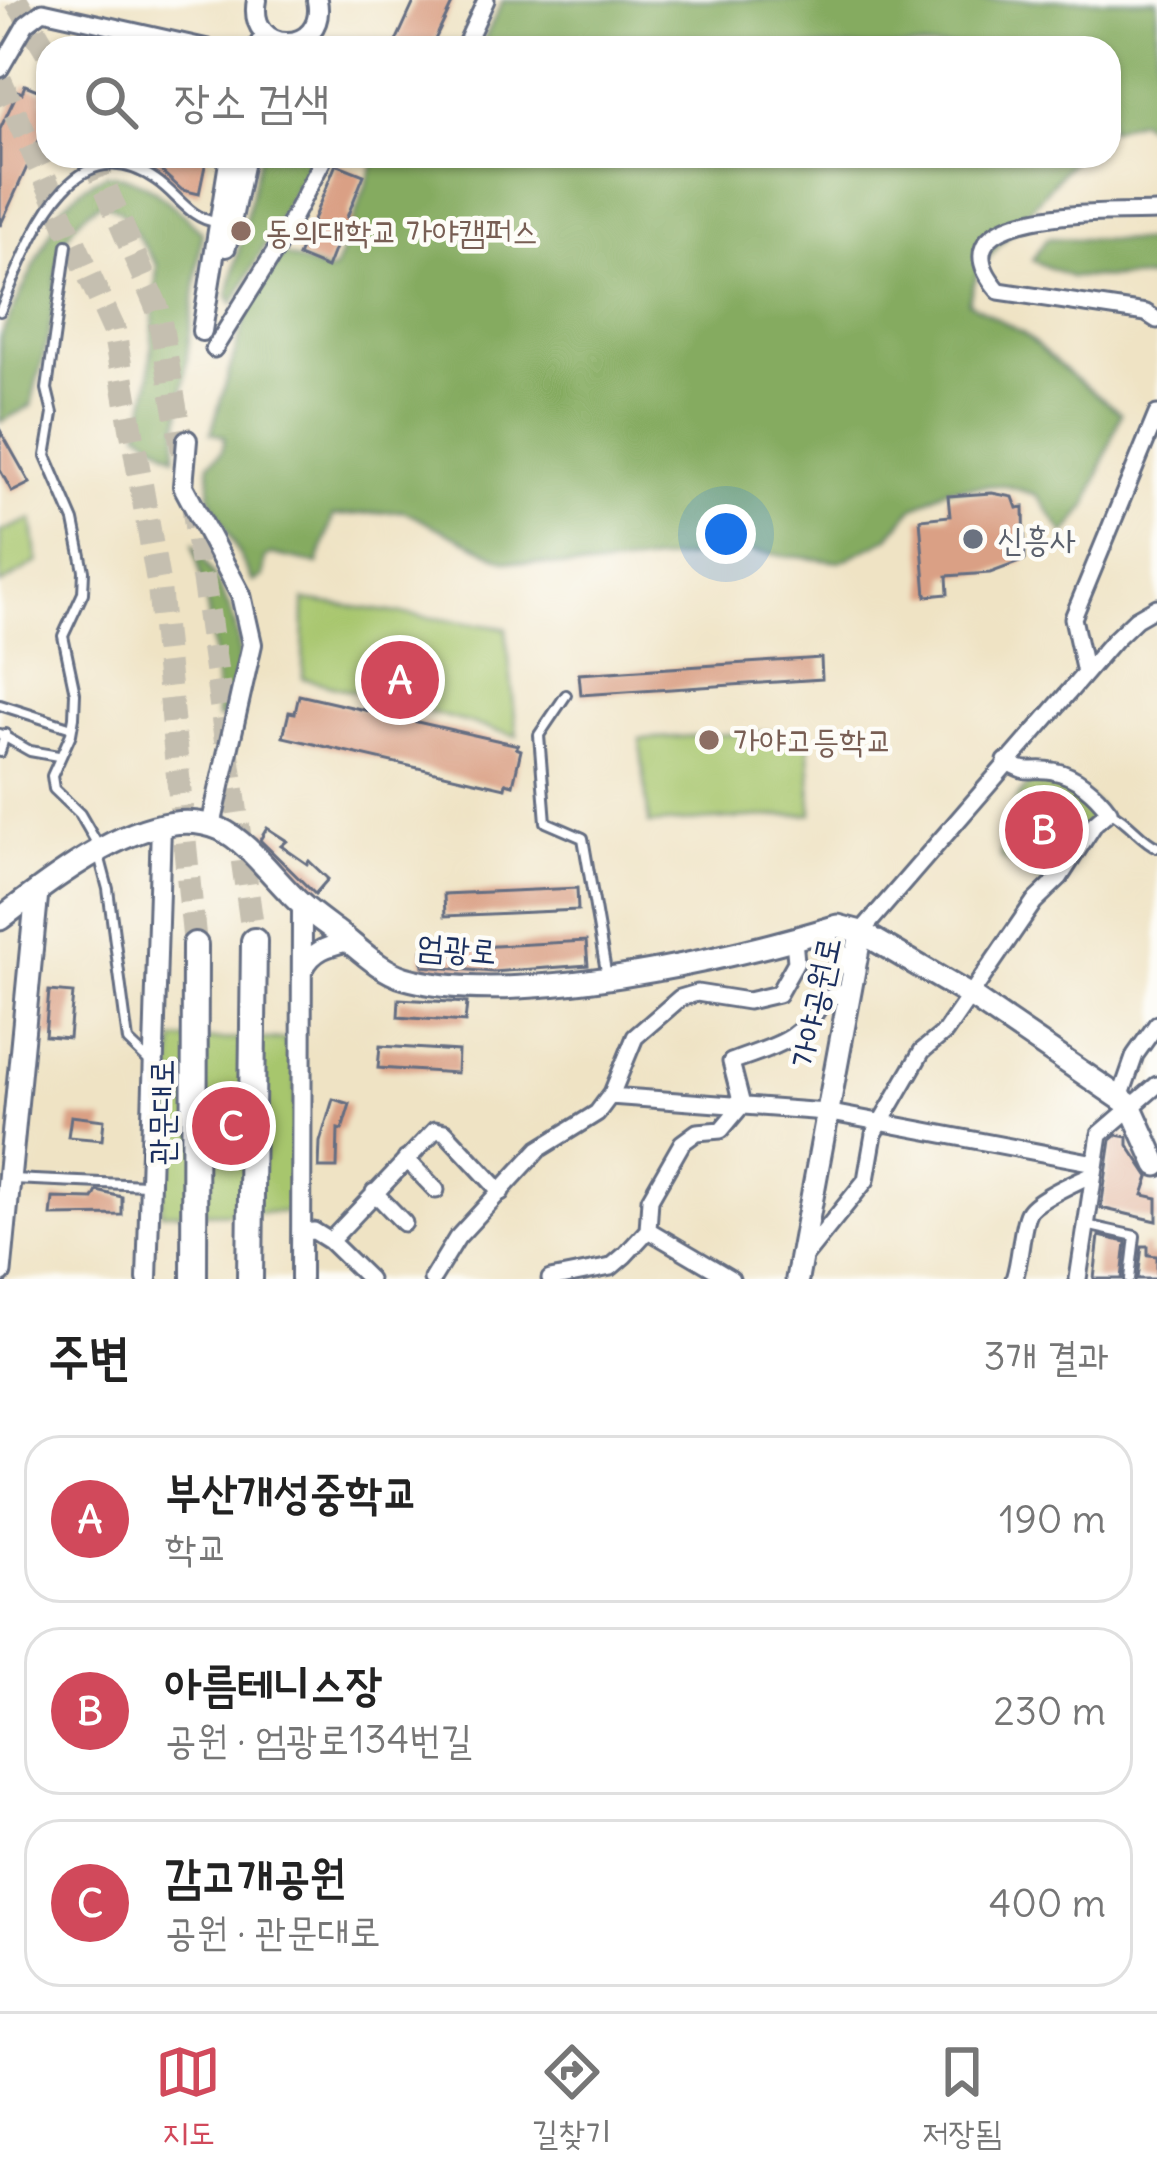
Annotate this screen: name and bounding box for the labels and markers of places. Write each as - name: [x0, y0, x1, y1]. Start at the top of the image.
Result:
- place label: 동의대학교 가야캠퍼스: [265, 210, 538, 252]
- marker: 동의대학교 가야캠퍼스: [228, 218, 254, 244]
- place label: 신흥사: [997, 518, 1077, 560]
- marker: 신흥사: [960, 526, 986, 552]
- pin: A: [361, 635, 439, 725]
- place label: 가야고등학교: [733, 719, 892, 761]
- marker: 가야고등학교: [696, 727, 722, 753]
- pin: B: [1005, 785, 1083, 875]
- pin: C: [192, 1081, 270, 1171]

